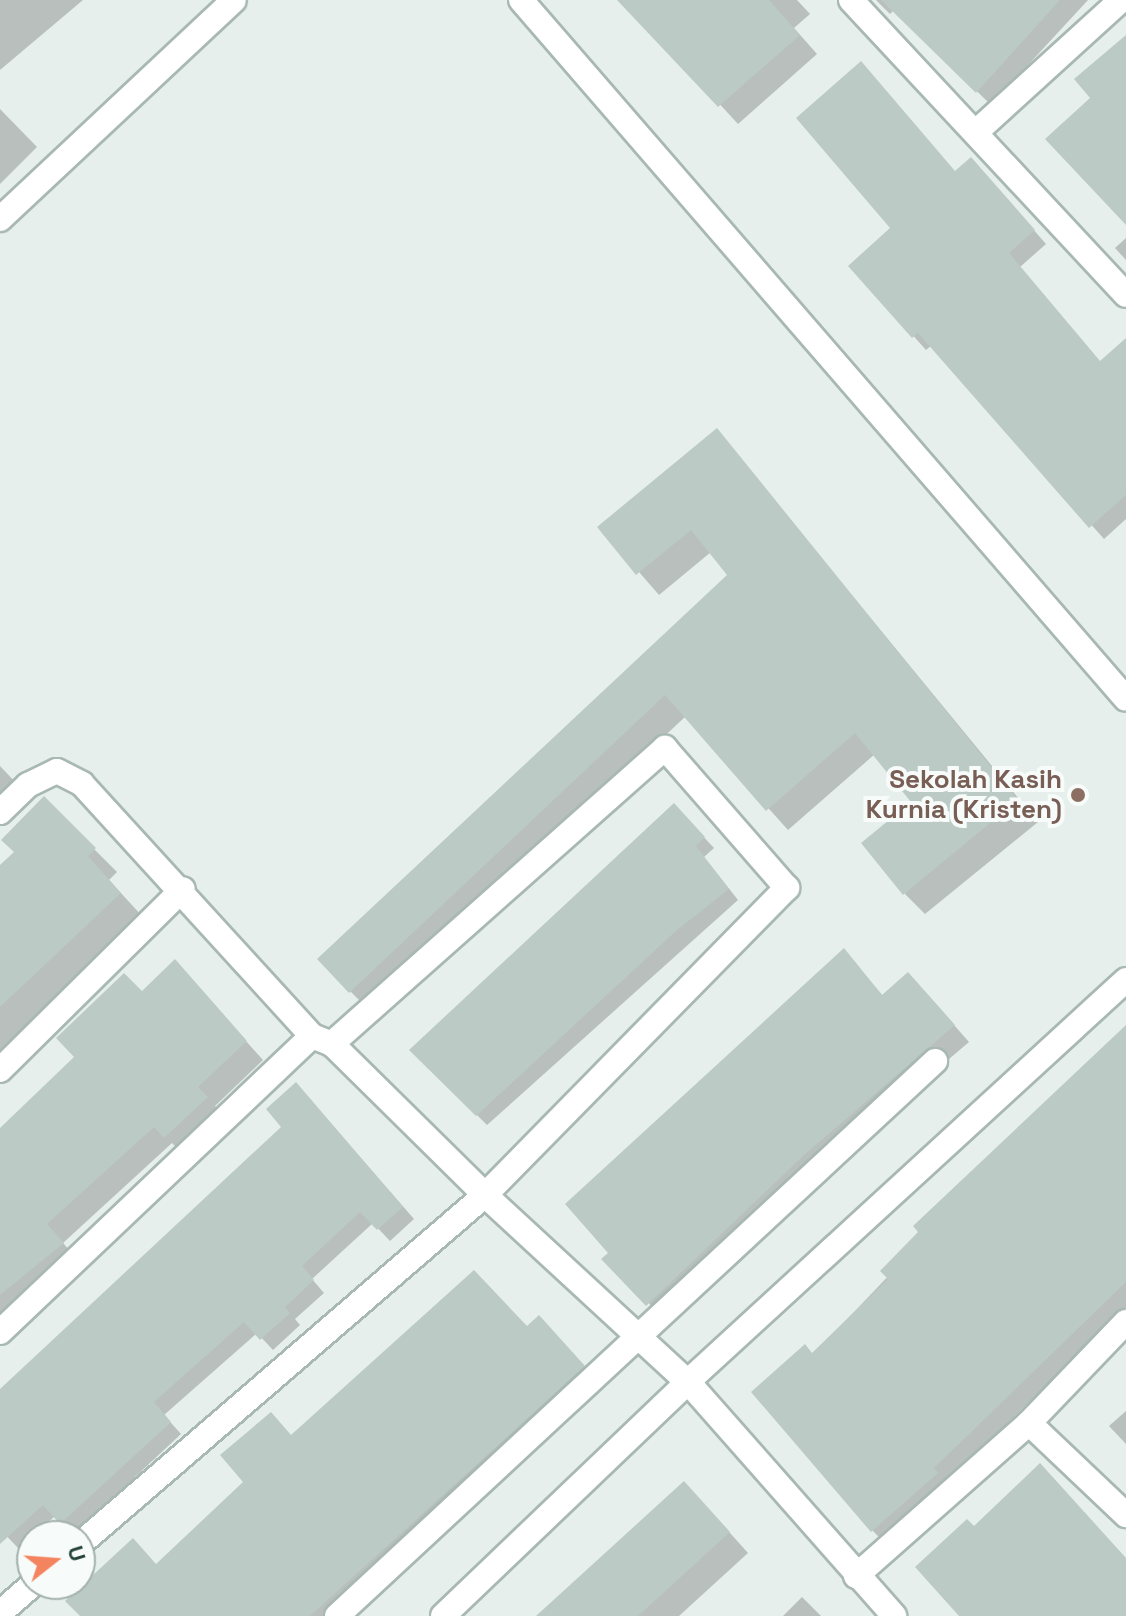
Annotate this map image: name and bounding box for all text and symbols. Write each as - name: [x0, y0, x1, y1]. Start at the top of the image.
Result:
- place label: Sekolah Kasih Kurnia (Kristen): [866, 764, 1062, 826]
- marker: Sekolah Kasih Kurnia (Kristen): [1069, 786, 1087, 804]
- north arrow: [16, 1520, 96, 1600]
- text: U: [61, 1542, 93, 1565]

